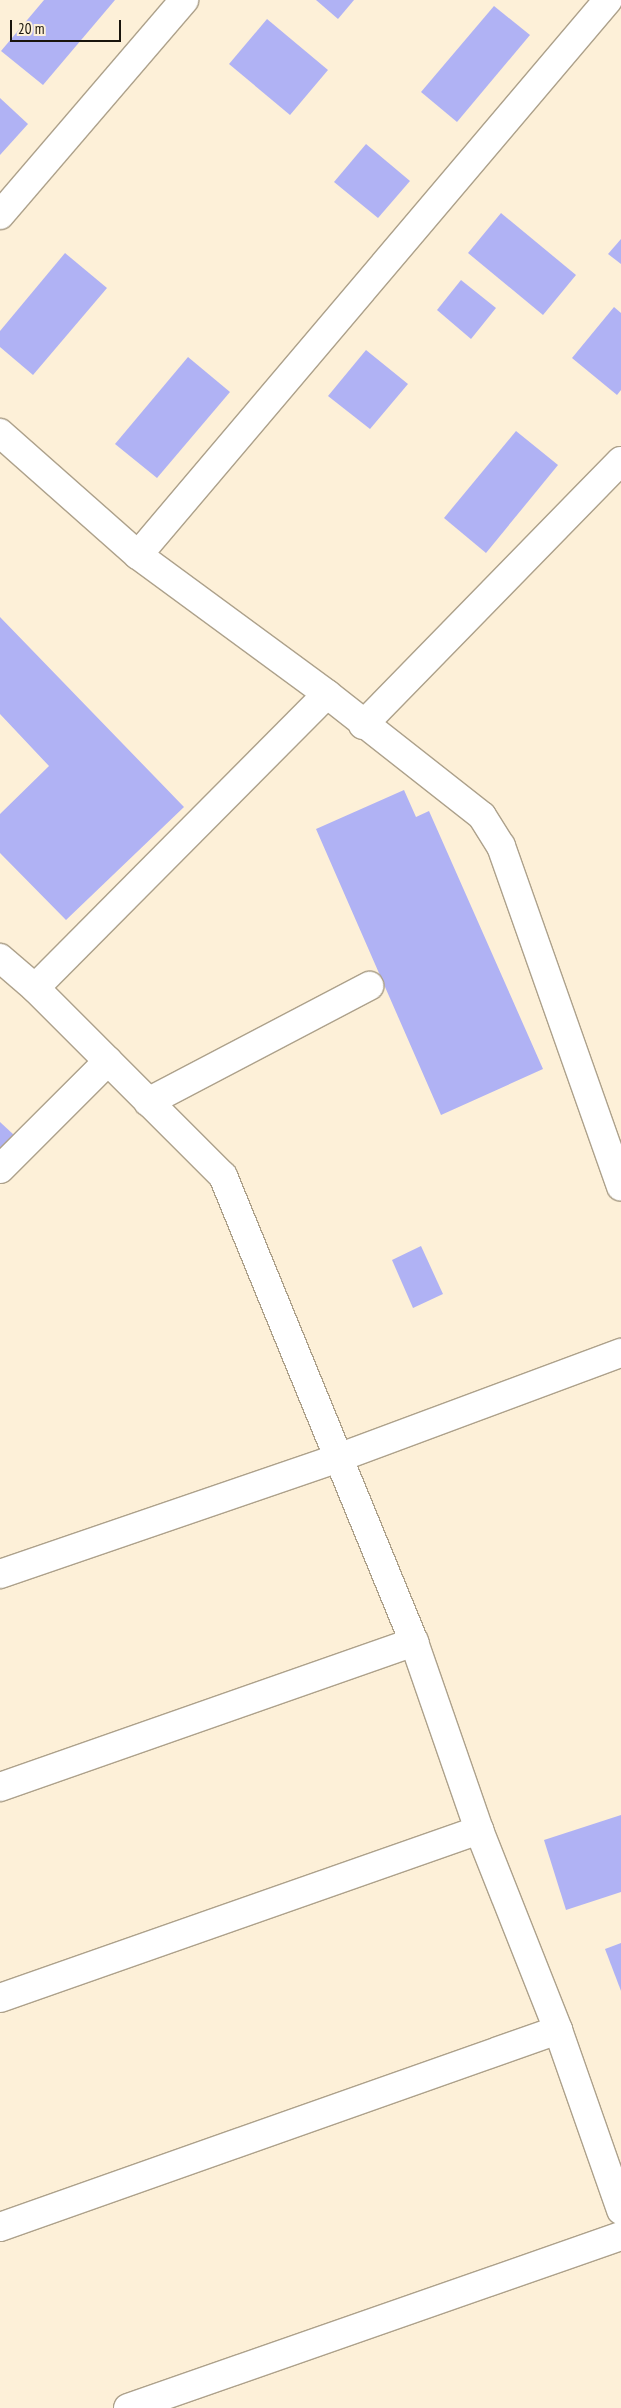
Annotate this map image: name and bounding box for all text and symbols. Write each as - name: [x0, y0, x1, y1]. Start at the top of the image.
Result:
- scale bar: [12, 10, 124, 42]
- text: 20 m: [18, 19, 44, 38]

